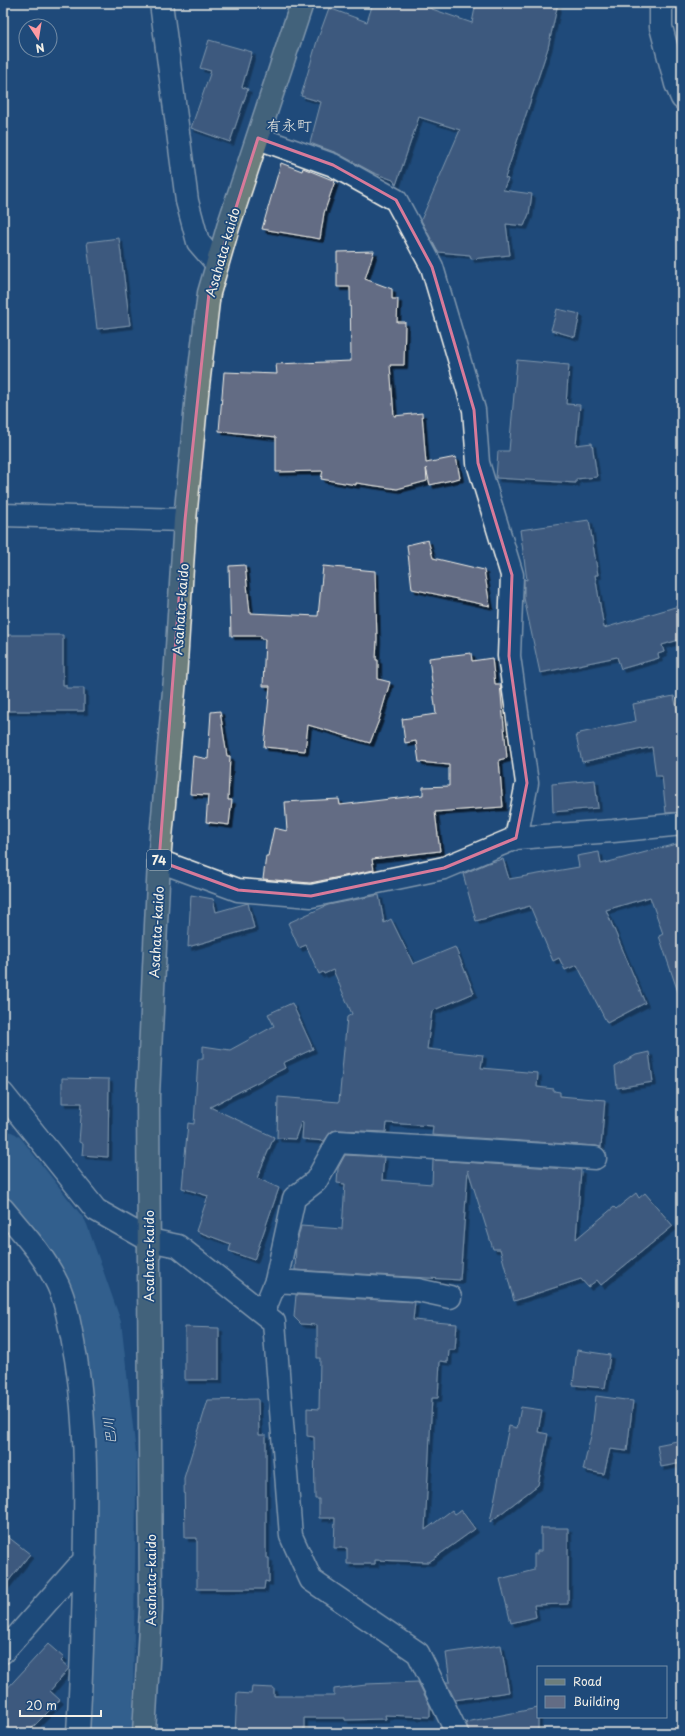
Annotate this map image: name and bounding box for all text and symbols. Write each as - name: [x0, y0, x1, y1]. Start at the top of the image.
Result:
- north arrow: [18, 18, 58, 58]
- text: N: [34, 39, 46, 58]
- district label: 有永町: [266, 113, 312, 136]
- street label: Asahata-kaido: [200, 205, 244, 299]
- street label: Asahata-kaido: [167, 562, 193, 656]
- road number: 74: [147, 850, 171, 870]
- street label: Asahata-kaido: [144, 886, 168, 978]
- street label: Asahata-kaido: [139, 1210, 158, 1302]
- water label: 巴川: [97, 1416, 121, 1446]
- street label: Asahata-kaido: [141, 1534, 160, 1626]
- legend: [537, 1666, 667, 1718]
- text: Road: [573, 1672, 602, 1690]
- scale bar: [20, 1692, 101, 1718]
- text: Building: [573, 1692, 620, 1710]
- text: 20 m: [26, 1696, 57, 1714]

